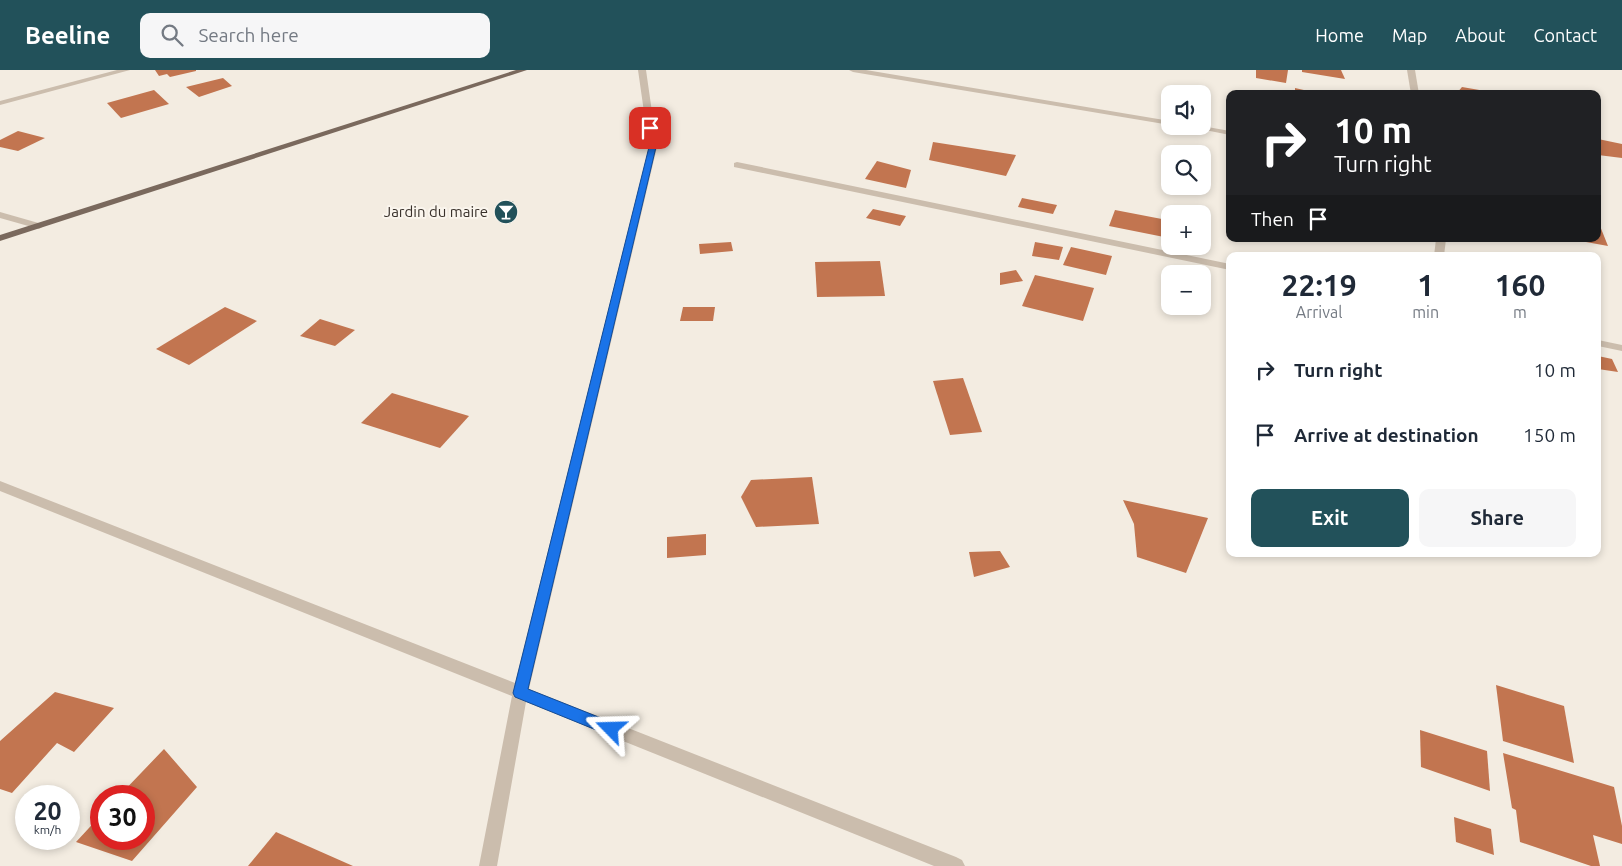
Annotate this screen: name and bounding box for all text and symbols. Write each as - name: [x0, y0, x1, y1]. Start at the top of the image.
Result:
- search box: [140, 13, 490, 58]
- icon: search: [158, 21, 186, 49]
- text: Beeline: [25, 22, 110, 49]
- text: Search here: [198, 24, 299, 46]
- text: Home: [1315, 25, 1364, 45]
- text: Map: [1392, 25, 1427, 45]
- text: About: [1455, 25, 1505, 45]
- text: Contact: [1533, 25, 1597, 45]
- map controls: [1161, 85, 1211, 315]
- button: sound: [1161, 85, 1211, 135]
- pin: [629, 107, 671, 149]
- icon: right: [1251, 110, 1316, 175]
- text: 10 m: [1334, 110, 1412, 150]
- icon: arrive: [636, 114, 664, 142]
- button: search: [1161, 145, 1211, 195]
- text: Turn right: [1334, 151, 1432, 176]
- bar icon: Jardin du maire: [493, 199, 519, 225]
- place label: Jardin du maire: [384, 203, 488, 220]
- button: +: [1161, 205, 1211, 255]
- icon: arrive: [1304, 205, 1332, 233]
- text: Then: [1251, 208, 1294, 230]
- button: −: [1161, 265, 1211, 315]
- text: 22:19: [1282, 268, 1357, 302]
- text: 1: [1417, 268, 1434, 302]
- text: 160: [1495, 268, 1545, 302]
- text: Arrival: [1296, 303, 1342, 321]
- text: min: [1412, 303, 1439, 321]
- text: m: [1513, 303, 1527, 321]
- icon: right: [1251, 356, 1279, 384]
- text: Turn right: [1294, 359, 1382, 381]
- text: 10 m: [1534, 359, 1576, 381]
- icon: arrive: [1251, 421, 1279, 449]
- text: Arrive at destination: [1294, 424, 1479, 446]
- text: 150 m: [1523, 424, 1576, 446]
- button: Exit: [1251, 489, 1409, 547]
- button: Share: [1419, 489, 1576, 547]
- position arrow: [584, 702, 636, 754]
- speed limit sign: 30: [90, 785, 155, 850]
- text: 20: [33, 797, 62, 825]
- text: km/h: [34, 823, 61, 836]

